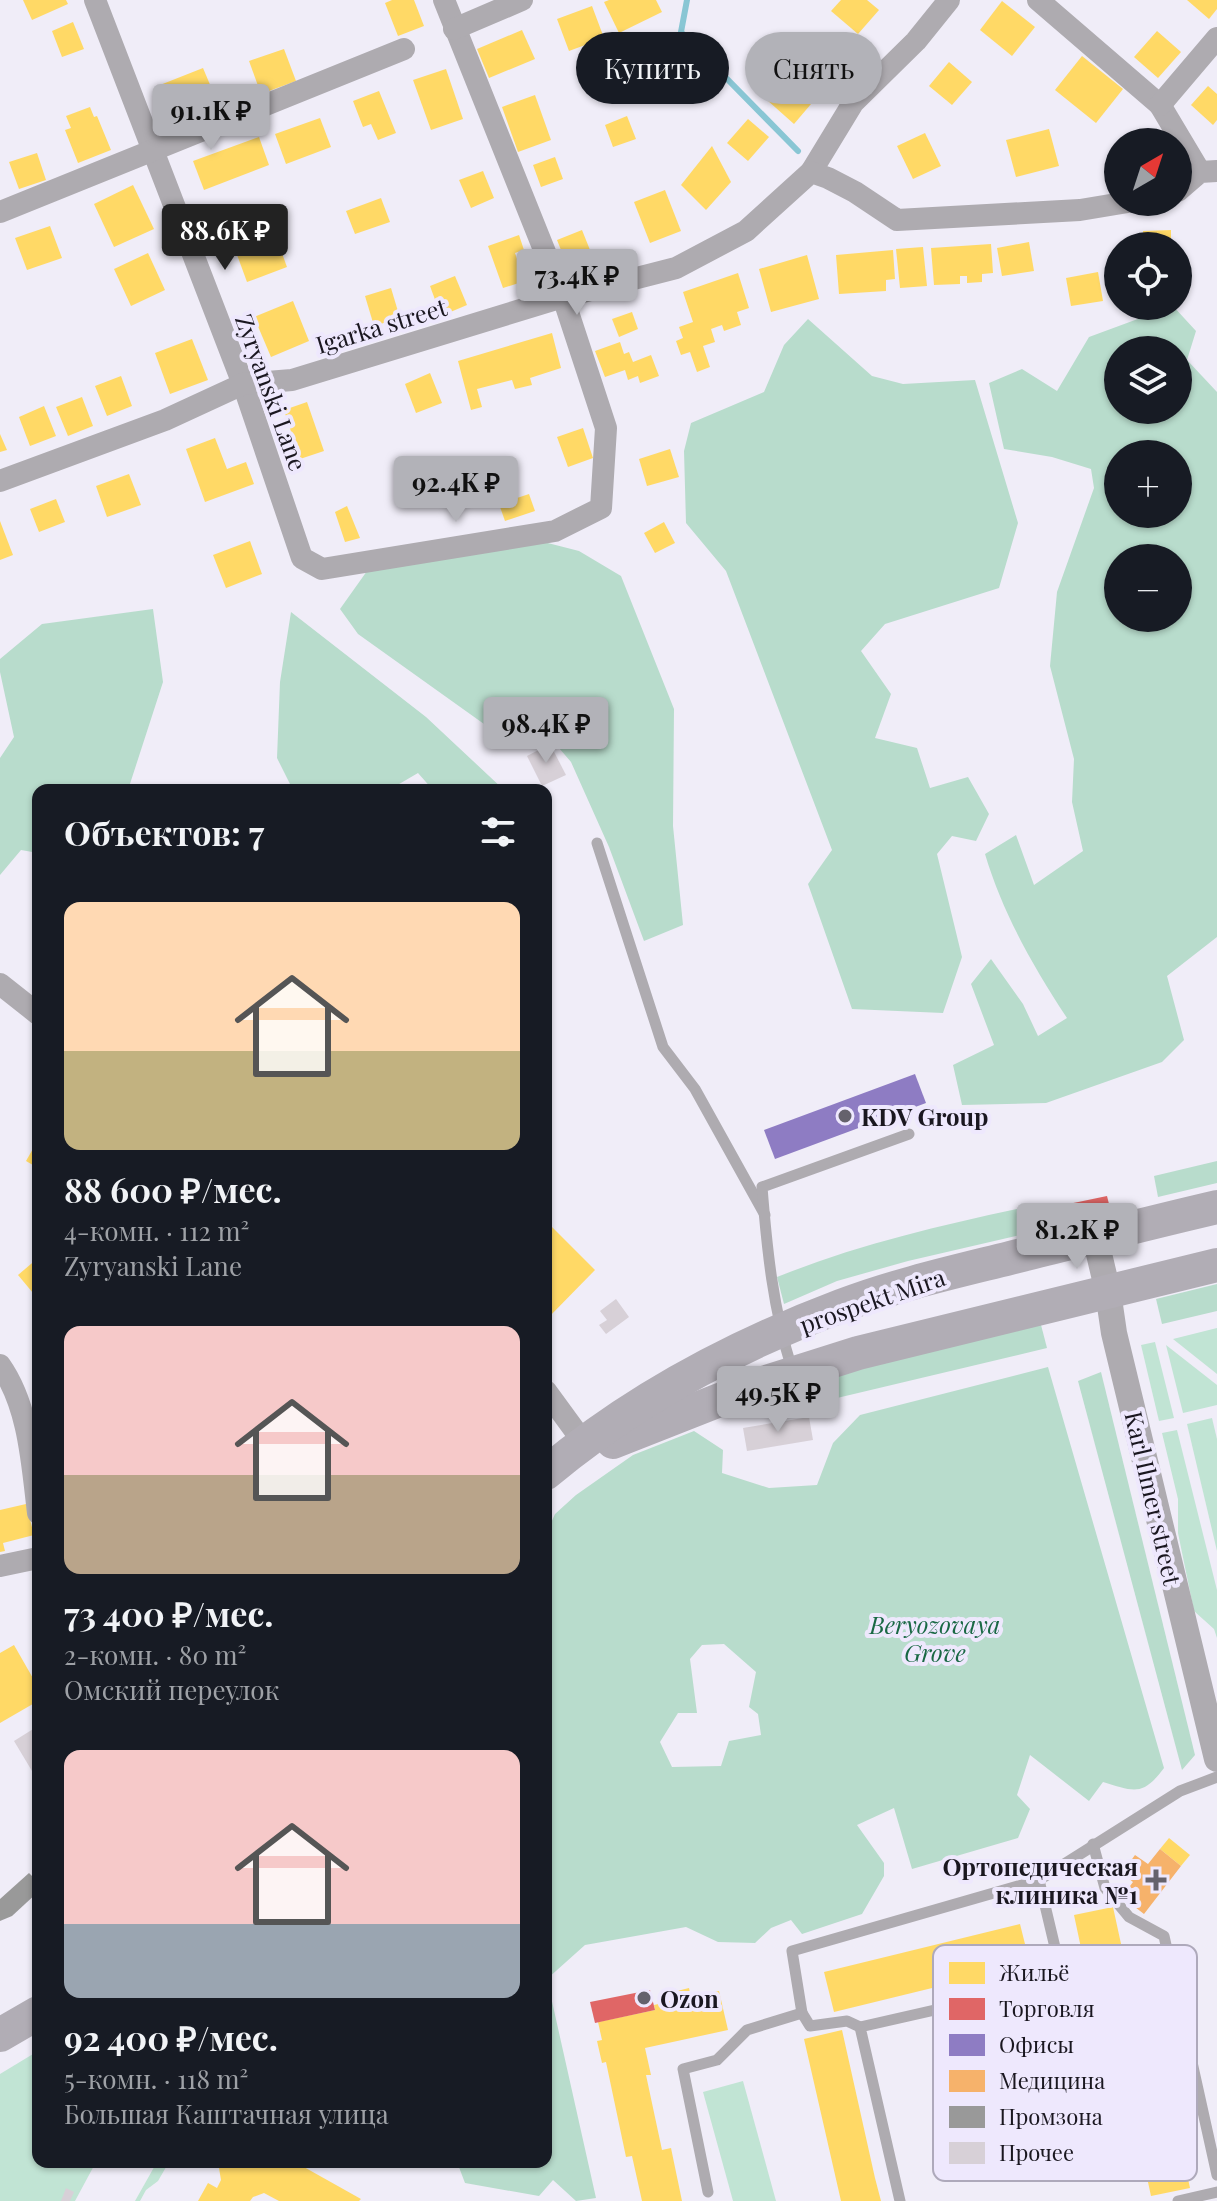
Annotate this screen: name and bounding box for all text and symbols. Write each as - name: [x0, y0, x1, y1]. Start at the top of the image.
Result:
- chip: Купить: [576, 32, 729, 104]
- chip: Снять: [745, 32, 882, 104]
- pin: 91.1K ₽: [137, 84, 285, 152]
- text: 91.1K ₽: [171, 92, 251, 127]
- north arrow: [1104, 128, 1192, 216]
- map controls: [1104, 128, 1192, 632]
- pin: 88.6K ₽: [151, 204, 299, 272]
- text: 88.6K ₽: [180, 212, 270, 247]
- button: locate: [1104, 232, 1192, 320]
- pin: 73.4K ₽: [503, 249, 651, 317]
- text: 73.4K ₽: [535, 257, 619, 292]
- street label: Igarka street: [312, 290, 451, 360]
- street label: Zyryanski Lane: [229, 309, 315, 475]
- button: layers: [1104, 336, 1192, 424]
- button: +: [1104, 440, 1192, 528]
- pin: 92.4K ₽: [382, 456, 530, 524]
- text: 92.4K ₽: [412, 464, 500, 499]
- button: −: [1104, 544, 1192, 632]
- pin: 98.4K ₽: [472, 697, 620, 765]
- text: 98.4K ₽: [501, 705, 591, 740]
- text: Объектов: 7: [64, 809, 264, 855]
- icon: filters: [476, 810, 520, 854]
- icon: home: [220, 954, 364, 1098]
- place label: KDV Group: [861, 1100, 989, 1132]
- marker: KDV Group: [836, 1107, 854, 1125]
- text: 88 600 ₽/мес.: [64, 1166, 282, 1212]
- pin: 81.2K ₽: [1003, 1203, 1151, 1271]
- text: 81.2K ₽: [1035, 1211, 1119, 1246]
- text: 4-комн. · 112 m²: [64, 1213, 249, 1248]
- text: Zyryanski Lane: [64, 1248, 242, 1283]
- street label: prospekt Mira: [795, 1260, 949, 1340]
- pin: 49.5K ₽: [704, 1366, 852, 1434]
- text: 49.5K ₽: [735, 1374, 821, 1409]
- icon: home: [220, 1378, 364, 1522]
- street label: Karl Ilmer street: [1118, 1408, 1190, 1589]
- text: 73 400 ₽/мес.: [64, 1590, 273, 1636]
- park label: Beryozovaya Grove: [869, 1608, 1000, 1668]
- text: 2-комн. · 80 m²: [64, 1637, 246, 1672]
- text: Омский переулок: [64, 1672, 279, 1707]
- icon: home: [220, 1802, 364, 1946]
- place label: Ортопедическая клиника №1: [943, 1850, 1138, 1910]
- marker: Ортопедическая клиника №1: [1145, 1869, 1167, 1891]
- legend: [933, 1945, 1197, 2181]
- text: Жильё: [999, 1957, 1069, 1987]
- place label: Ozon: [660, 1982, 719, 2014]
- marker: Ozon: [635, 1989, 653, 2007]
- text: Торговля: [999, 1993, 1095, 2023]
- text: 92 400 ₽/мес.: [64, 2014, 278, 2060]
- text: Офисы: [999, 2029, 1074, 2059]
- text: 5-комн. · 118 m²: [64, 2061, 248, 2096]
- text: Медицина: [999, 2065, 1105, 2095]
- text: Большая Каштачная улица: [64, 2096, 389, 2131]
- text: Промзона: [999, 2101, 1103, 2131]
- text: Прочее: [999, 2137, 1074, 2167]

